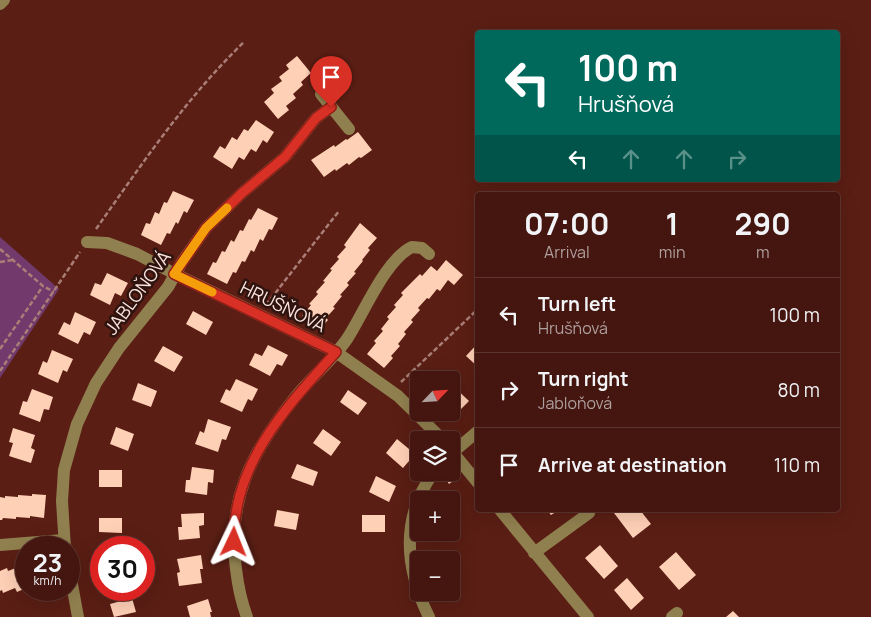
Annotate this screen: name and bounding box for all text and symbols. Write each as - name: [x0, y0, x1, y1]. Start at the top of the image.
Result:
- text: 100 m: [578, 44, 678, 92]
- icon: left: [495, 50, 560, 115]
- pin: [310, 56, 352, 107]
- icon: arrive: [317, 63, 345, 91]
- text: Hrušňová: [578, 89, 674, 119]
- icon: left: [564, 145, 592, 173]
- icon: ahead: [617, 145, 645, 173]
- icon: ahead: [670, 145, 698, 173]
- icon: right: [723, 145, 751, 173]
- text: 07:00: [524, 203, 610, 244]
- text: 1: [666, 203, 679, 244]
- text: 290: [735, 203, 791, 244]
- text: Arrival: [544, 241, 590, 263]
- text: min: [659, 241, 686, 263]
- text: m: [756, 241, 770, 263]
- street label: JABLOŇOVÁ: [99, 245, 176, 339]
- street label: HRUŠŇOVÁ: [237, 275, 331, 337]
- text: Turn left: [538, 291, 616, 317]
- icon: left: [495, 301, 523, 329]
- text: 100 m: [769, 302, 820, 328]
- text: Hrušňová: [538, 317, 608, 339]
- text: Turn right: [538, 366, 628, 392]
- north arrow: [410, 371, 460, 421]
- map controls: [410, 371, 460, 601]
- icon: right: [495, 376, 523, 404]
- text: 80 m: [777, 377, 820, 403]
- text: Jabloňová: [538, 392, 612, 414]
- button: layers: [410, 431, 460, 481]
- icon: arrive: [495, 451, 523, 479]
- text: Arrive at destination: [538, 452, 727, 478]
- text: 110 m: [774, 452, 820, 478]
- button: +: [410, 491, 460, 541]
- position arrow: [207, 515, 259, 567]
- speed limit sign: 30: [90, 536, 155, 601]
- text: 23: [33, 545, 62, 580]
- button: −: [410, 551, 460, 601]
- text: km/h: [34, 572, 61, 589]

